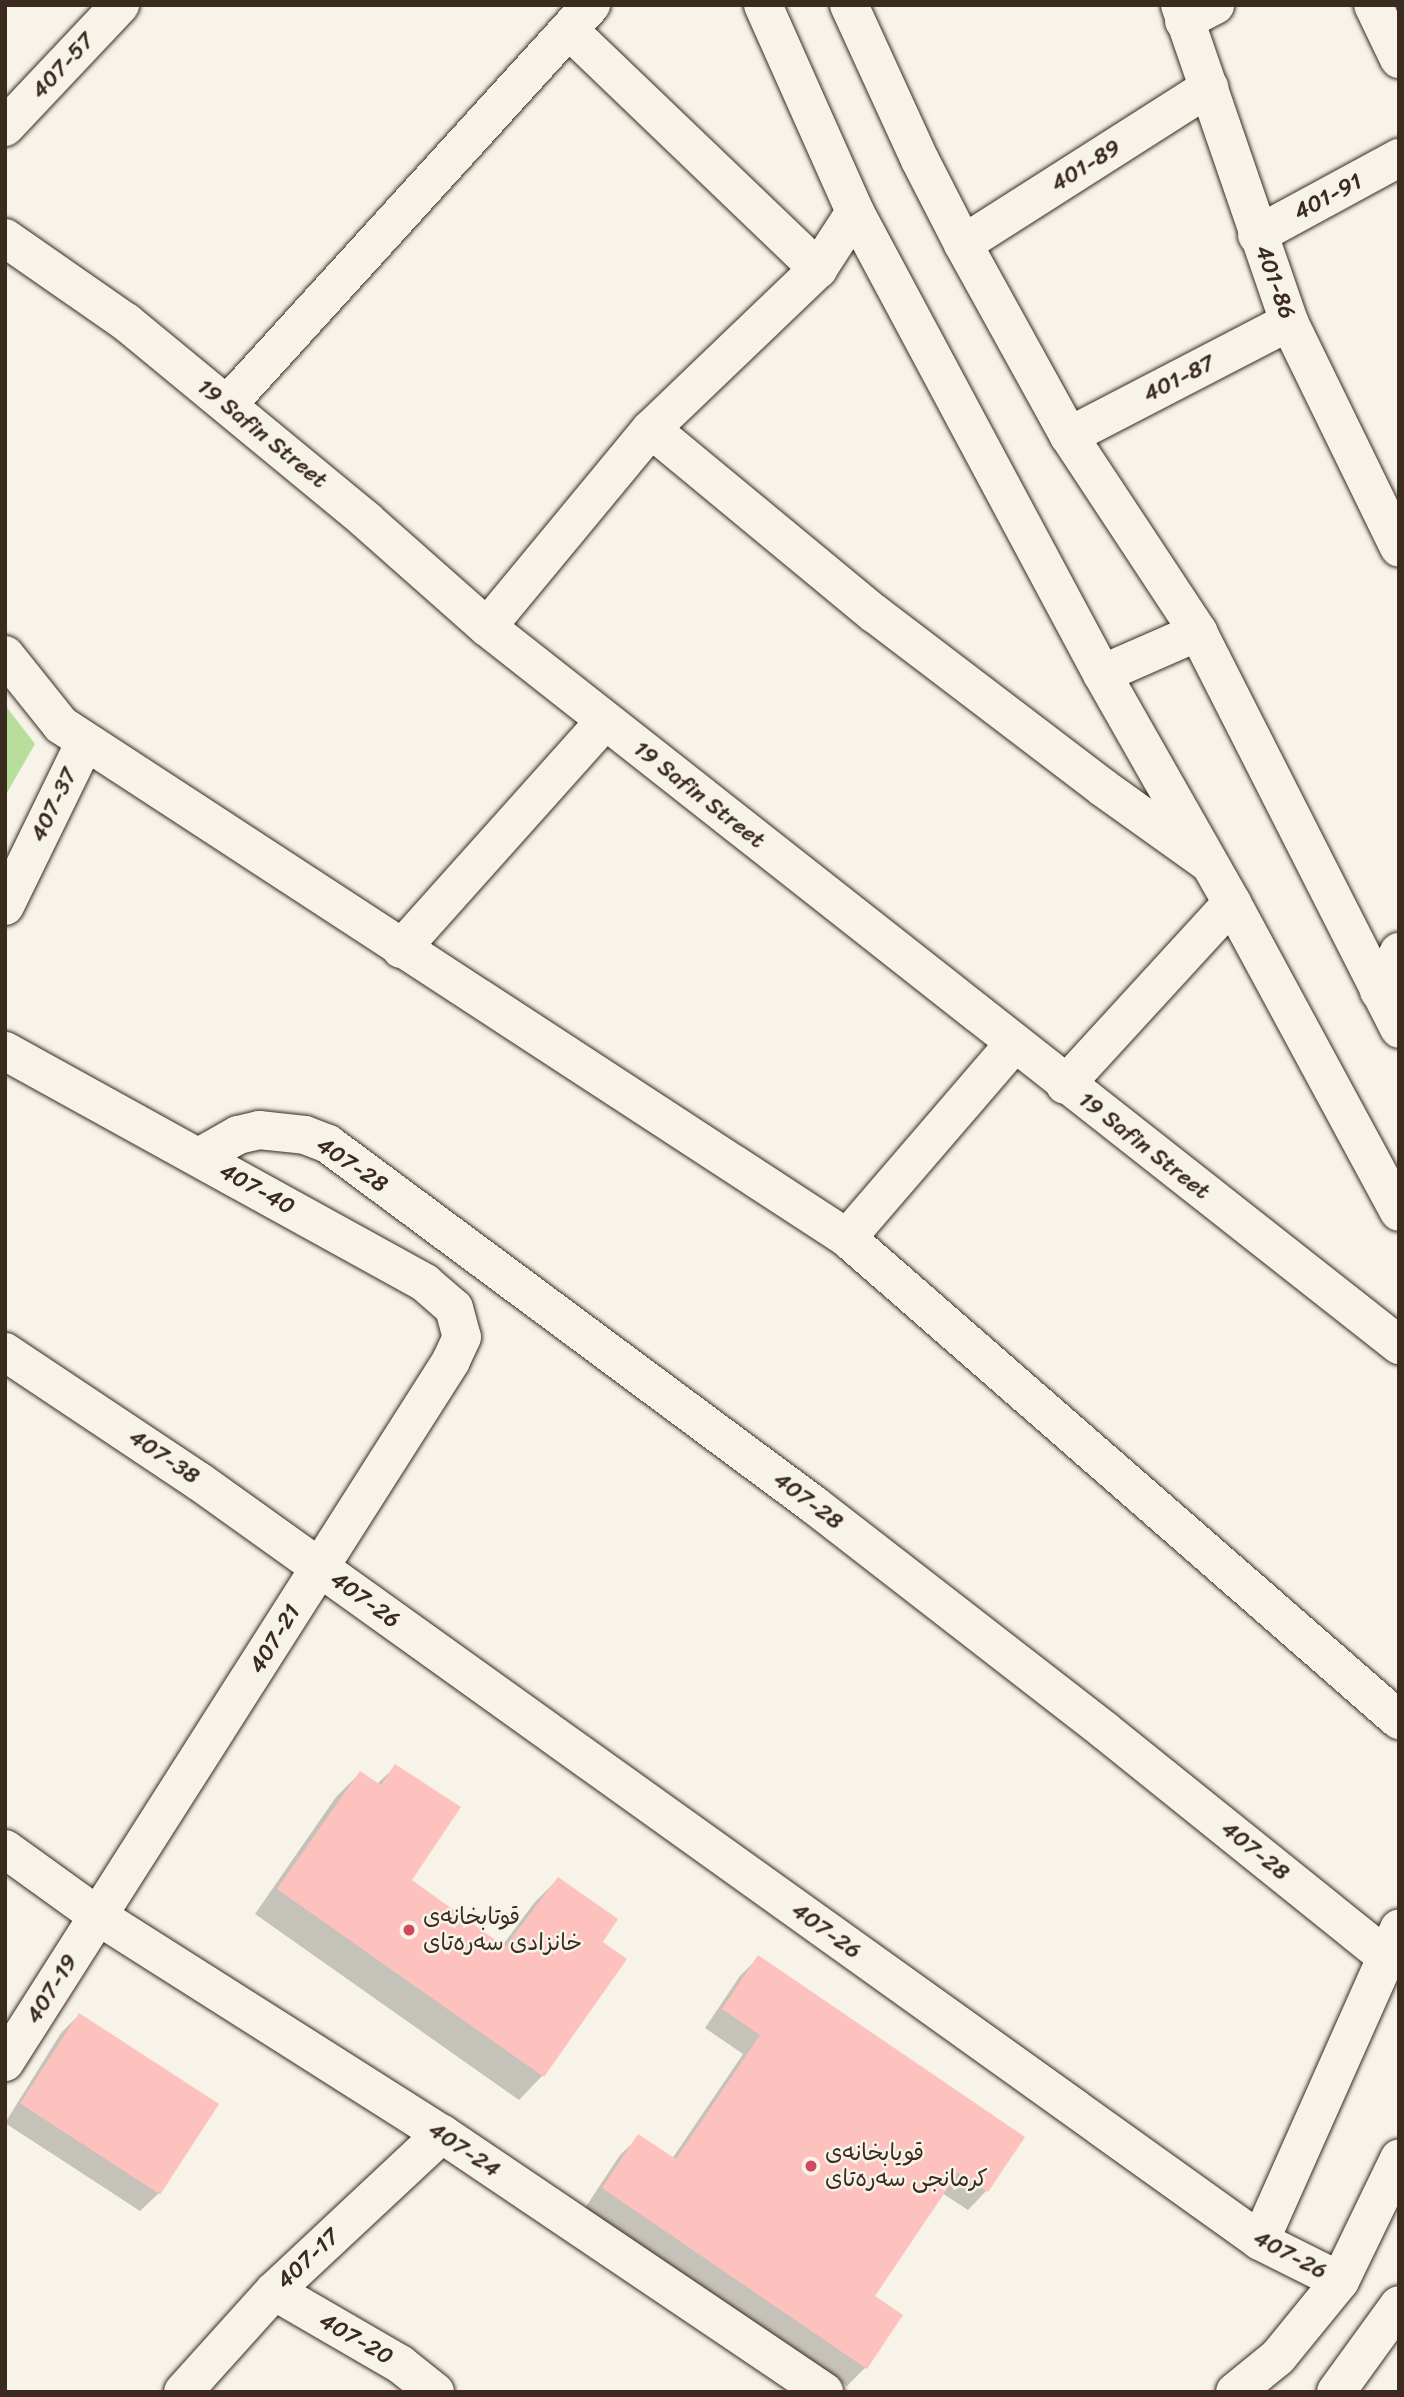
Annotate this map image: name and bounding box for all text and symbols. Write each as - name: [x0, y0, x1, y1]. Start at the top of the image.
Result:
- street label: 407-57: [26, 27, 100, 105]
- street label: 401-89: [1046, 134, 1126, 198]
- street label: 401-91: [1289, 168, 1367, 226]
- street label: 401-86: [1249, 241, 1301, 323]
- street label: 401-87: [1139, 349, 1219, 409]
- street label: 19 Safin Street: [192, 373, 332, 495]
- street label: 19 Safin Street: [628, 735, 770, 855]
- street label: 407-37: [24, 764, 84, 846]
- street label: 19 Safin Street: [1073, 1086, 1215, 1206]
- street label: 407-28: [311, 1131, 393, 1199]
- street label: 407-40: [215, 1157, 299, 1221]
- street label: 407-38: [123, 1423, 205, 1491]
- street label: 407-28: [768, 1466, 848, 1536]
- street label: 407-26: [325, 1566, 405, 1634]
- street label: 407-21: [243, 1600, 307, 1678]
- street label: 407-28: [1215, 1815, 1295, 1887]
- street label: 407-26: [786, 1897, 866, 1965]
- place label: قوتابخانەی خانزادی سەرەتای: [423, 1903, 582, 1957]
- marker: قوتابخانەی خانزادی سەرەتای: [401, 1922, 417, 1938]
- street label: 407-19: [20, 1949, 84, 2029]
- street label: 407-24: [423, 2116, 505, 2184]
- place label: قویابخانەی کرمانجی سەرەتای: [825, 2139, 988, 2193]
- marker: قویابخانەی کرمانجی سەرەتای: [803, 2158, 819, 2174]
- street label: 407-17: [271, 2223, 345, 2295]
- street label: 407-26: [1249, 2224, 1331, 2286]
- street label: 407-20: [314, 2307, 398, 2371]

